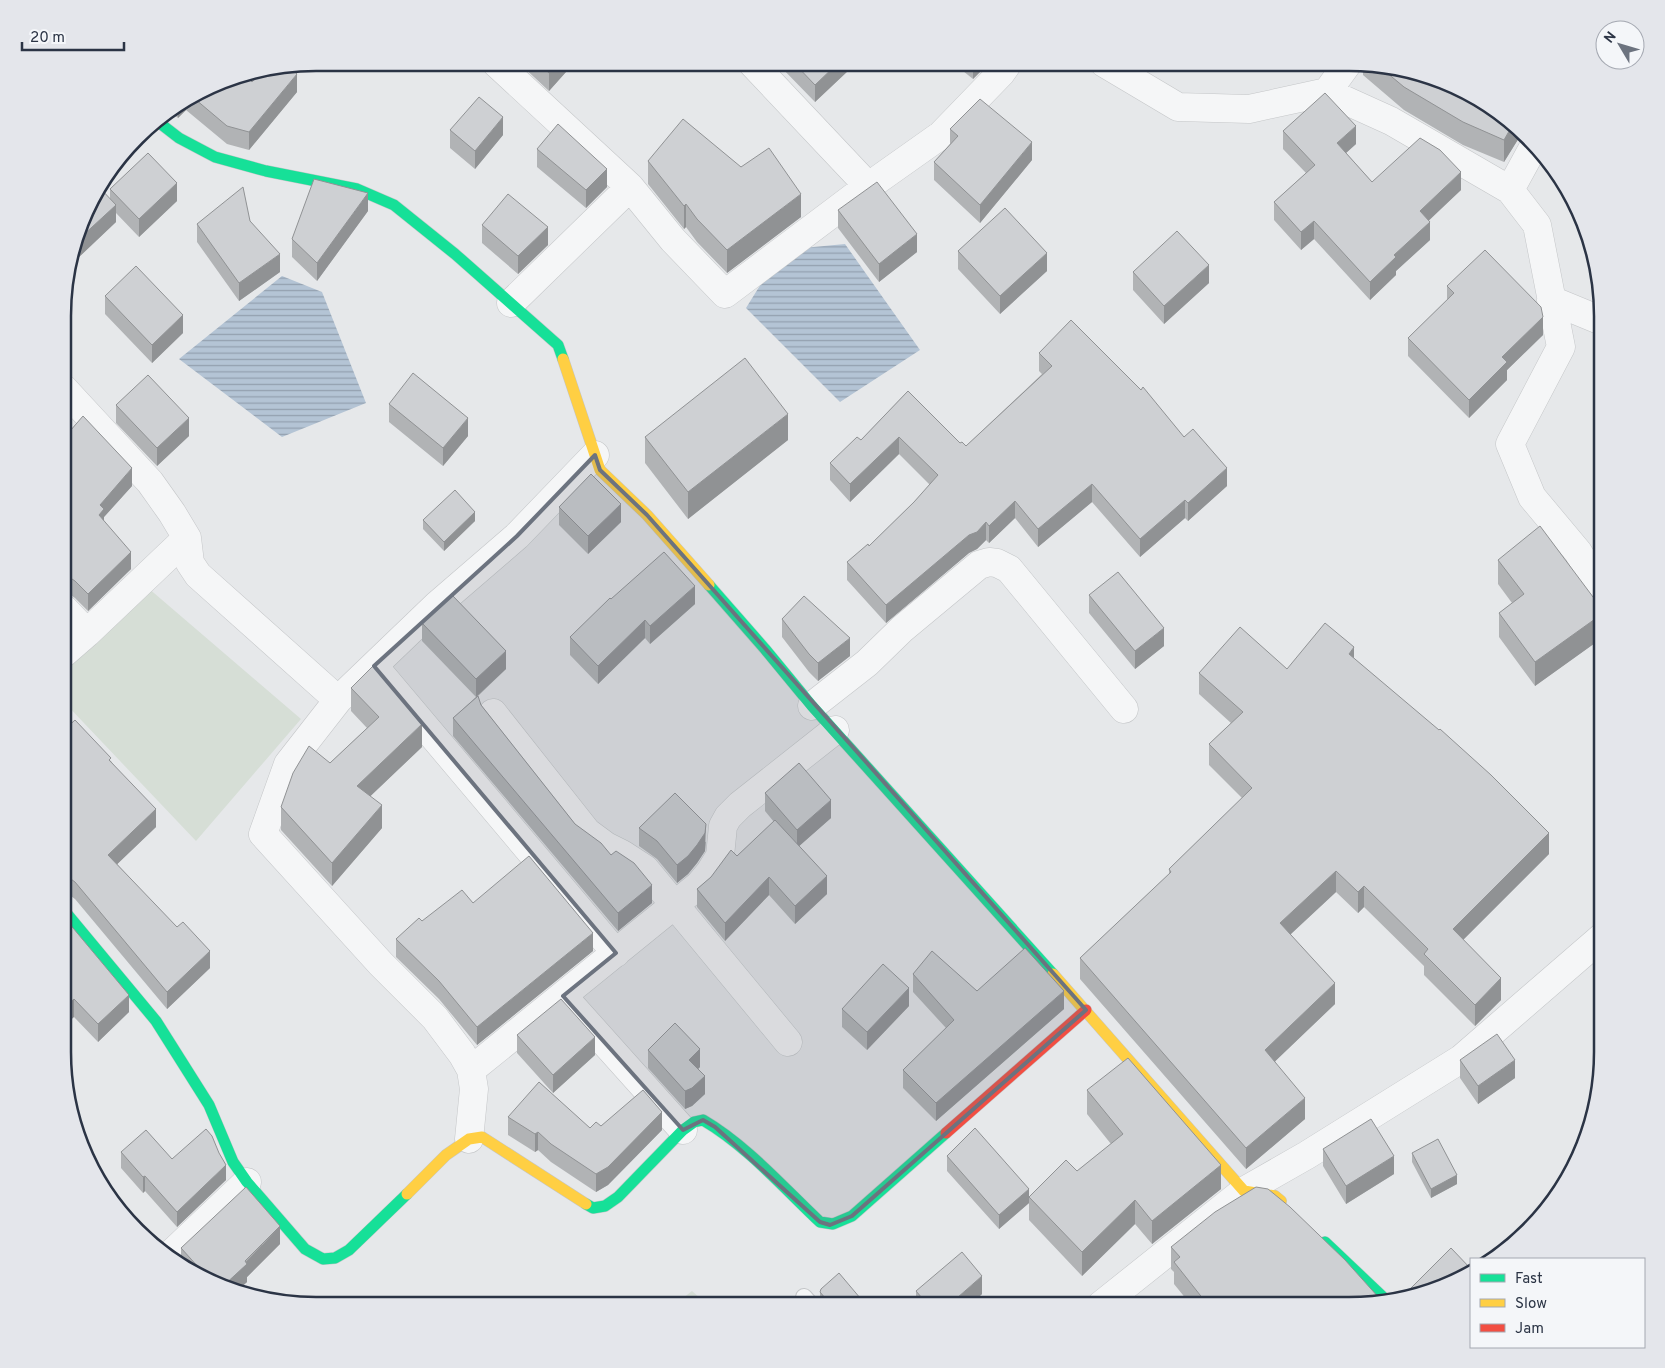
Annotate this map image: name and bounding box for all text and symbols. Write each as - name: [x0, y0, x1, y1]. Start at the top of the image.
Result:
- scale bar: [22, 20, 125, 52]
- north arrow: [1595, 20, 1645, 70]
- text: 20 m: [30, 29, 65, 48]
- text: N: [1601, 29, 1621, 47]
- legend: [1470, 1258, 1645, 1348]
- text: Fast: [1515, 1270, 1543, 1289]
- text: Slow: [1515, 1295, 1547, 1314]
- text: Jam: [1515, 1320, 1544, 1339]

